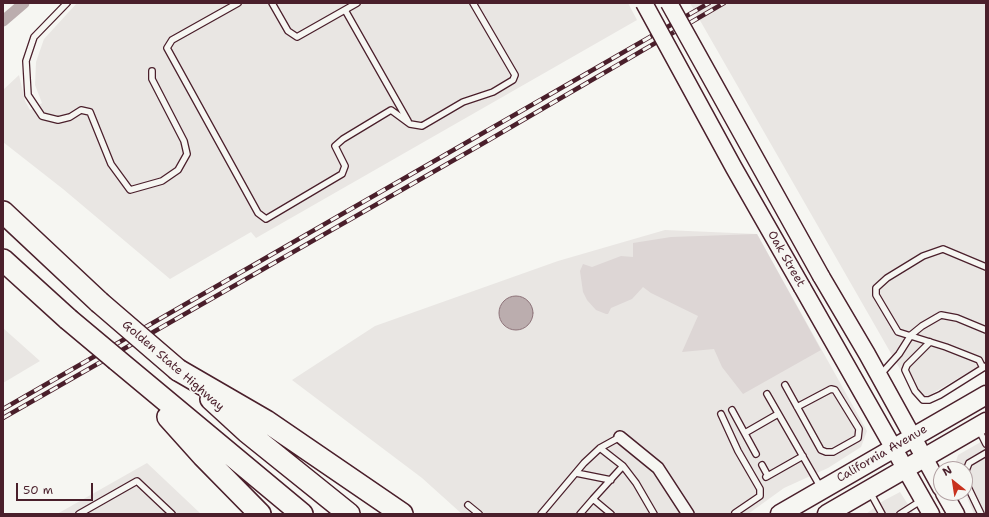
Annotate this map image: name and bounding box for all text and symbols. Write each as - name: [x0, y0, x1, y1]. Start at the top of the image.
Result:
- street label: Oak Street: [764, 228, 808, 290]
- street label: Golden State Highway: [119, 318, 227, 414]
- street label: California Avenue: [834, 422, 930, 486]
- north arrow: [933, 461, 973, 501]
- text: N: [940, 462, 955, 480]
- scale bar: [18, 475, 95, 501]
- text: 50 m: [23, 482, 53, 498]

